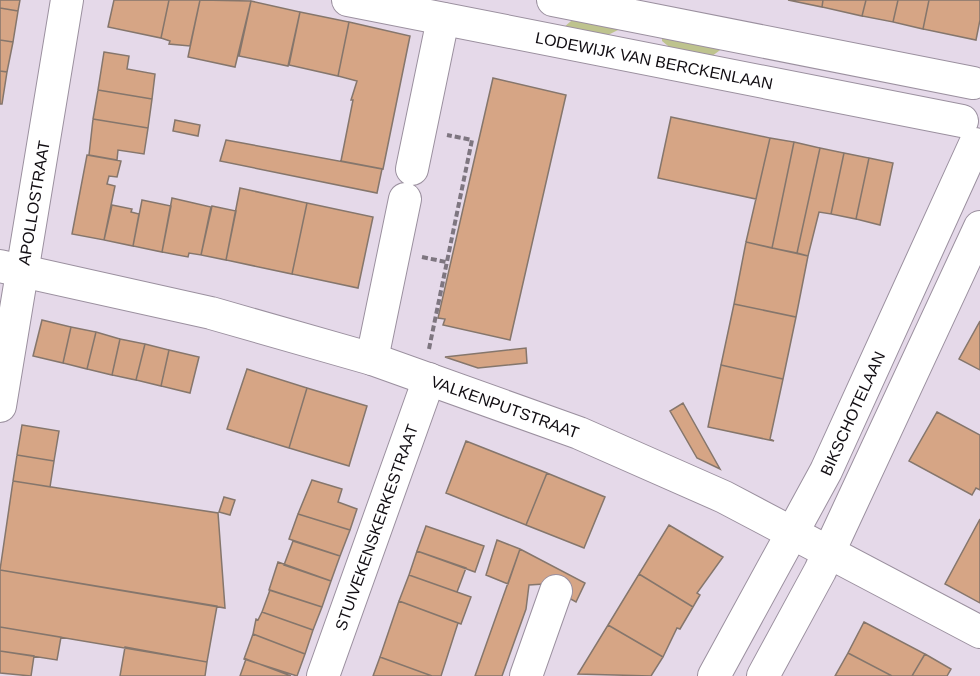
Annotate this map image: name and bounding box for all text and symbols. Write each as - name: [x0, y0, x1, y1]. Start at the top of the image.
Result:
- street label: LODEWIJK VAN BERCKENLAAN: [534, 29, 774, 93]
- street label: APOLLOSTRAAT: [15, 139, 53, 266]
- street label: BIKSCHOTELAAN: [817, 349, 888, 478]
- street label: VALKENPUTSTRAAT: [429, 373, 581, 441]
- street label: STUIVEKENSKERKESTRAAT: [332, 422, 421, 633]

